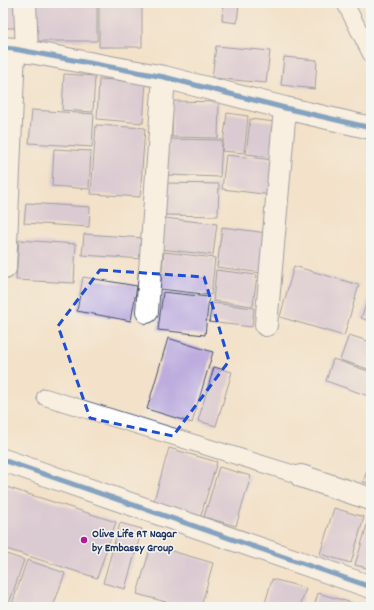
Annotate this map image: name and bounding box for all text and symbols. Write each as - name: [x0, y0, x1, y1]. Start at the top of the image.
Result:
- place label: Olive Life RT Nagar by Embassy Group: [92, 526, 177, 557]
- marker: Olive Life RT Nagar by Embassy Group: [79, 535, 89, 545]

